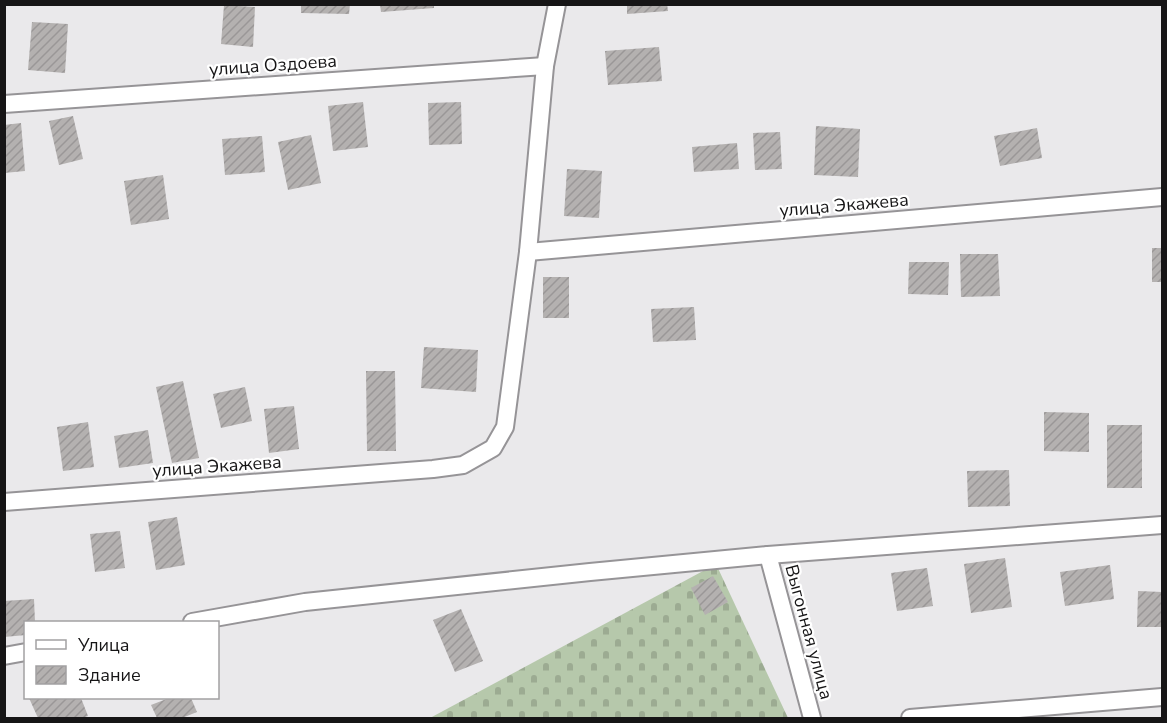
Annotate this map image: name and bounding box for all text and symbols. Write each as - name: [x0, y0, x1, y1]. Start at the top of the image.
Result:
- street label: улица Оздоева: [208, 49, 338, 81]
- street label: улица Экажева: [778, 187, 910, 223]
- street label: улица Экажева: [152, 450, 282, 482]
- street label: Выгонная улица: [779, 562, 839, 702]
- legend: [24, 621, 219, 699]
- text: Улица: [77, 633, 129, 657]
- text: Здание: [78, 663, 141, 687]

